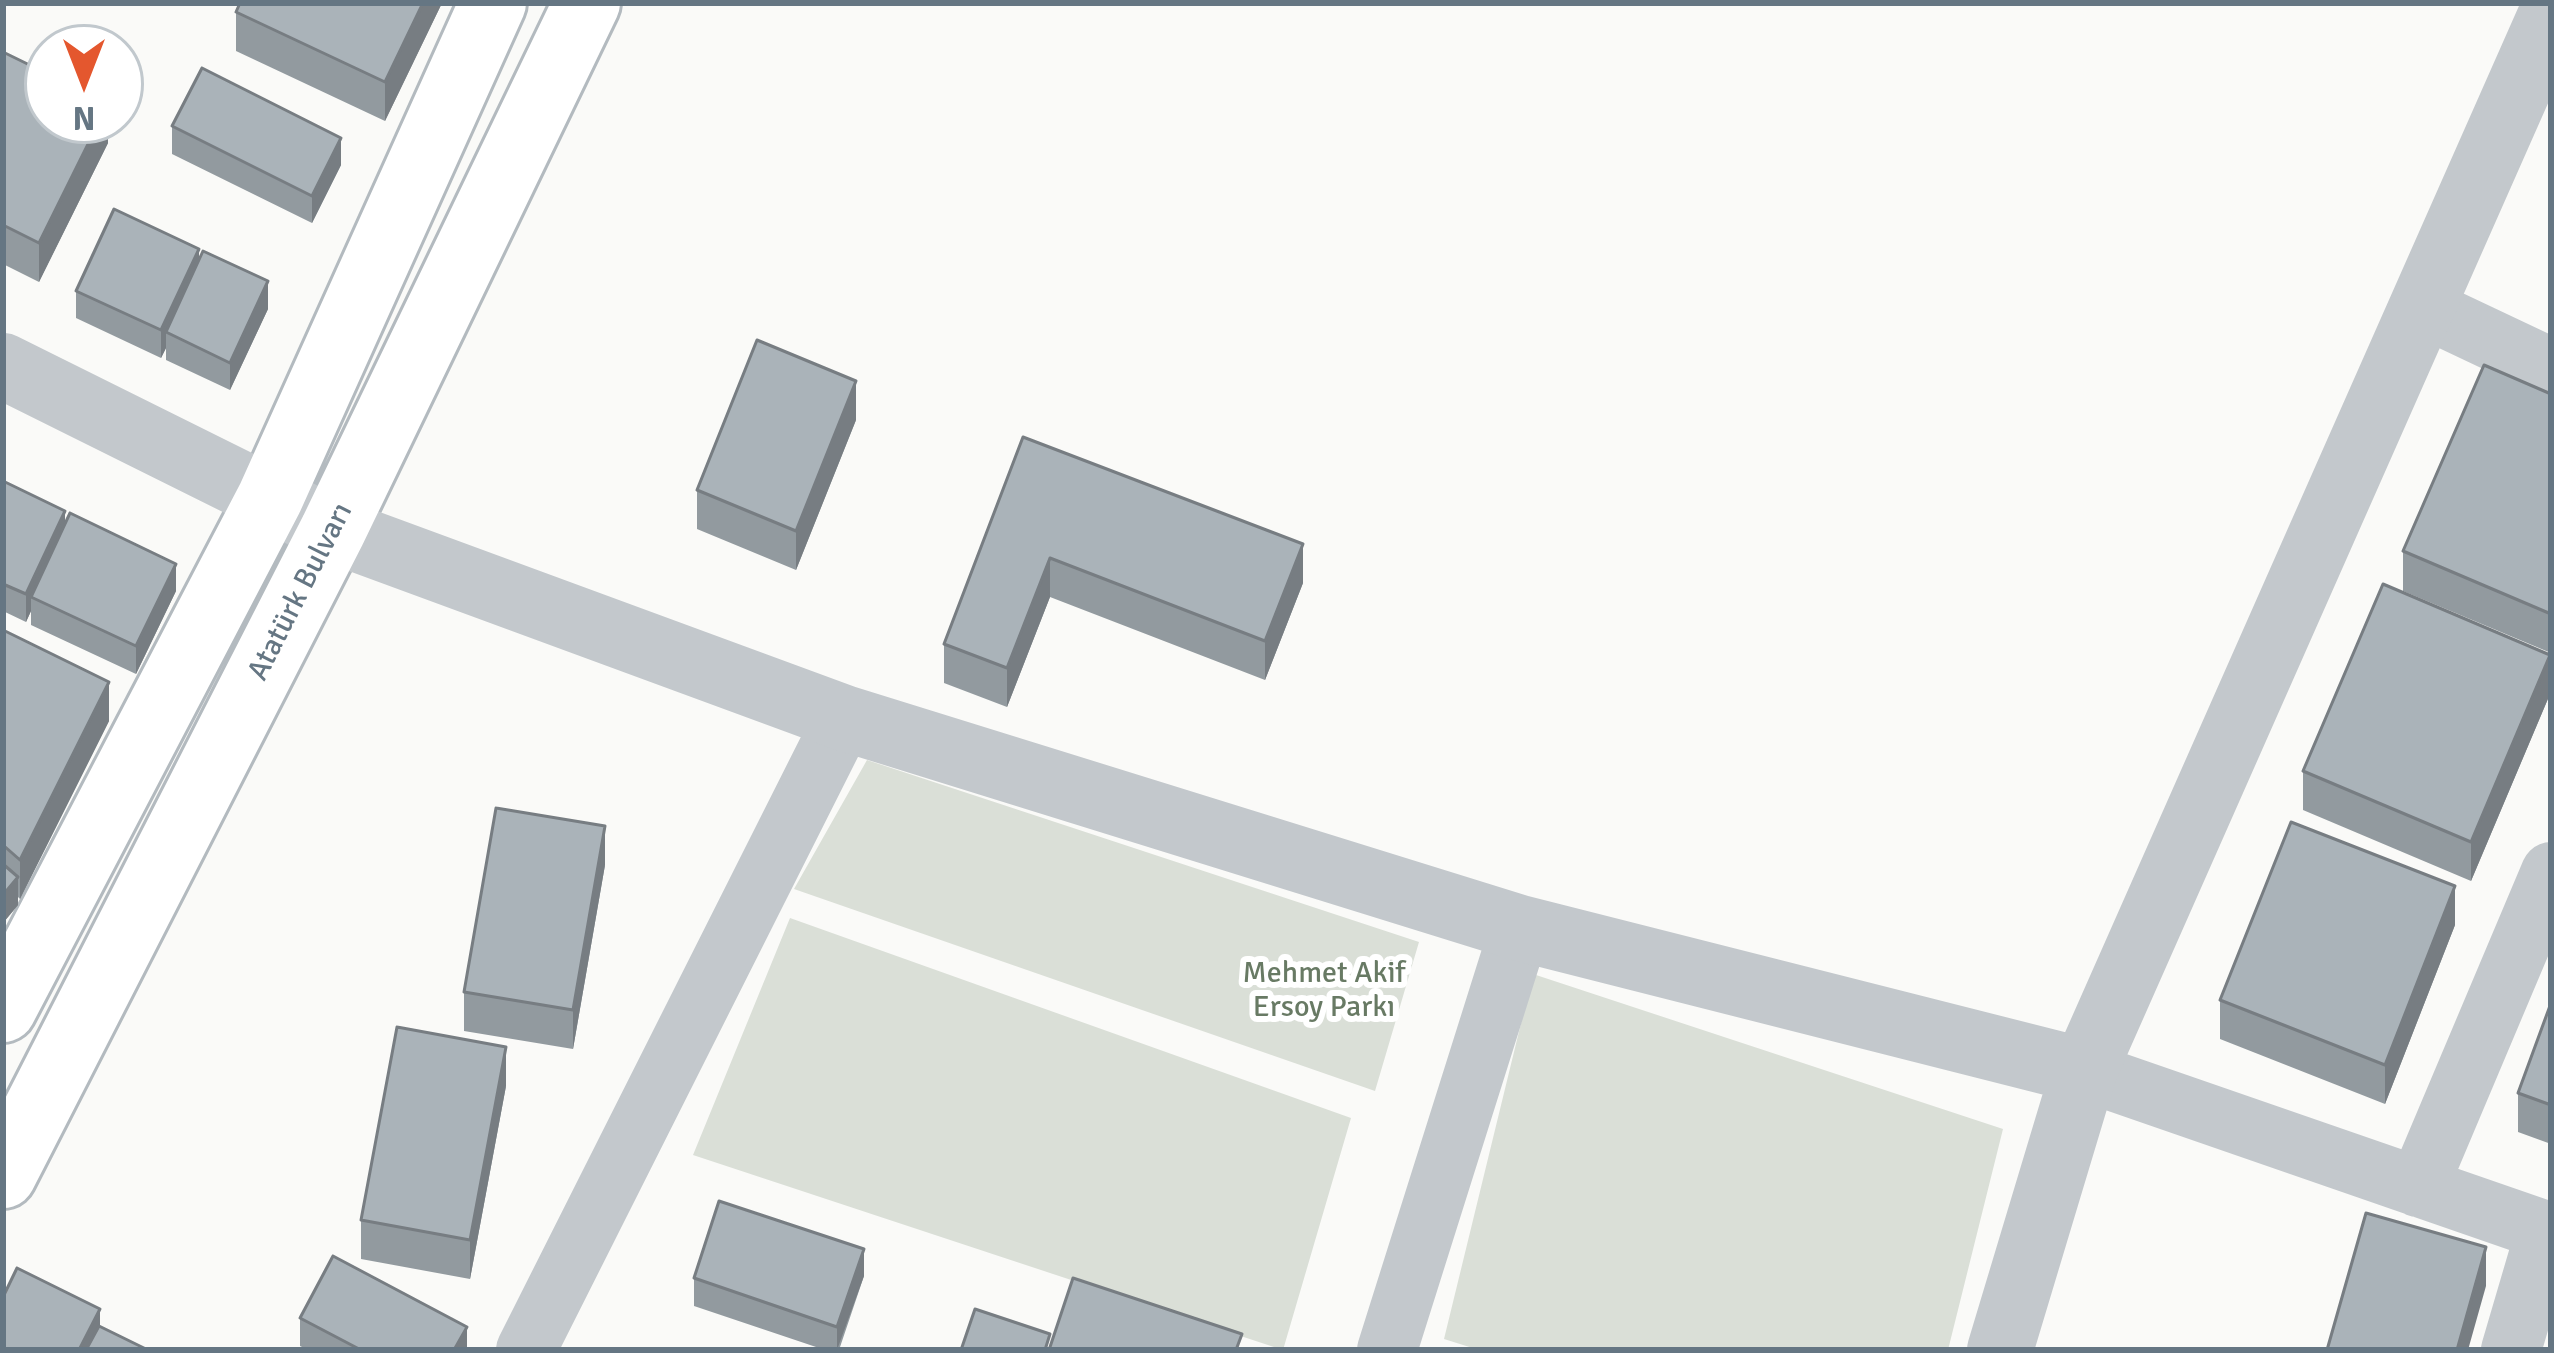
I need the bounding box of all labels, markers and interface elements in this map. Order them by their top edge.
north arrow [24,24,144,144]
text: N [73,97,95,138]
street label: Atatürk Bulvarı [241,497,361,687]
park label: Mehmet Akif Ersoy Parkı [1243,956,1405,1026]

